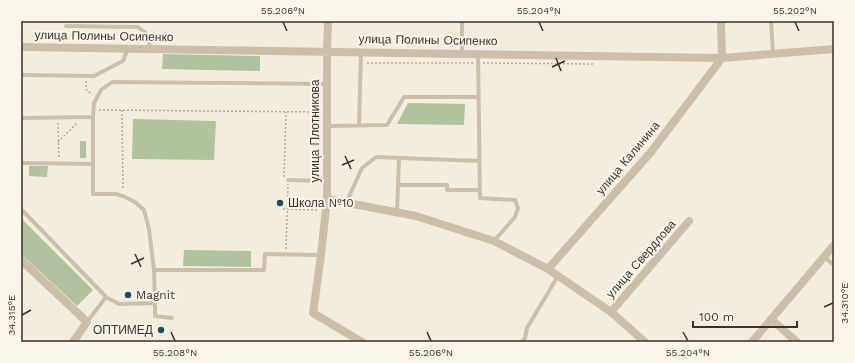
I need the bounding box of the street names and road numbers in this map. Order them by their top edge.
street label: улица Полины Осипенко [34,28,174,44]
street label: улица Полины Осипенко [358,32,498,48]
street label: улица Плотникова [308,79,322,183]
street label: улица Калинина [593,118,663,197]
street label: улица Свердлова [603,217,679,301]

